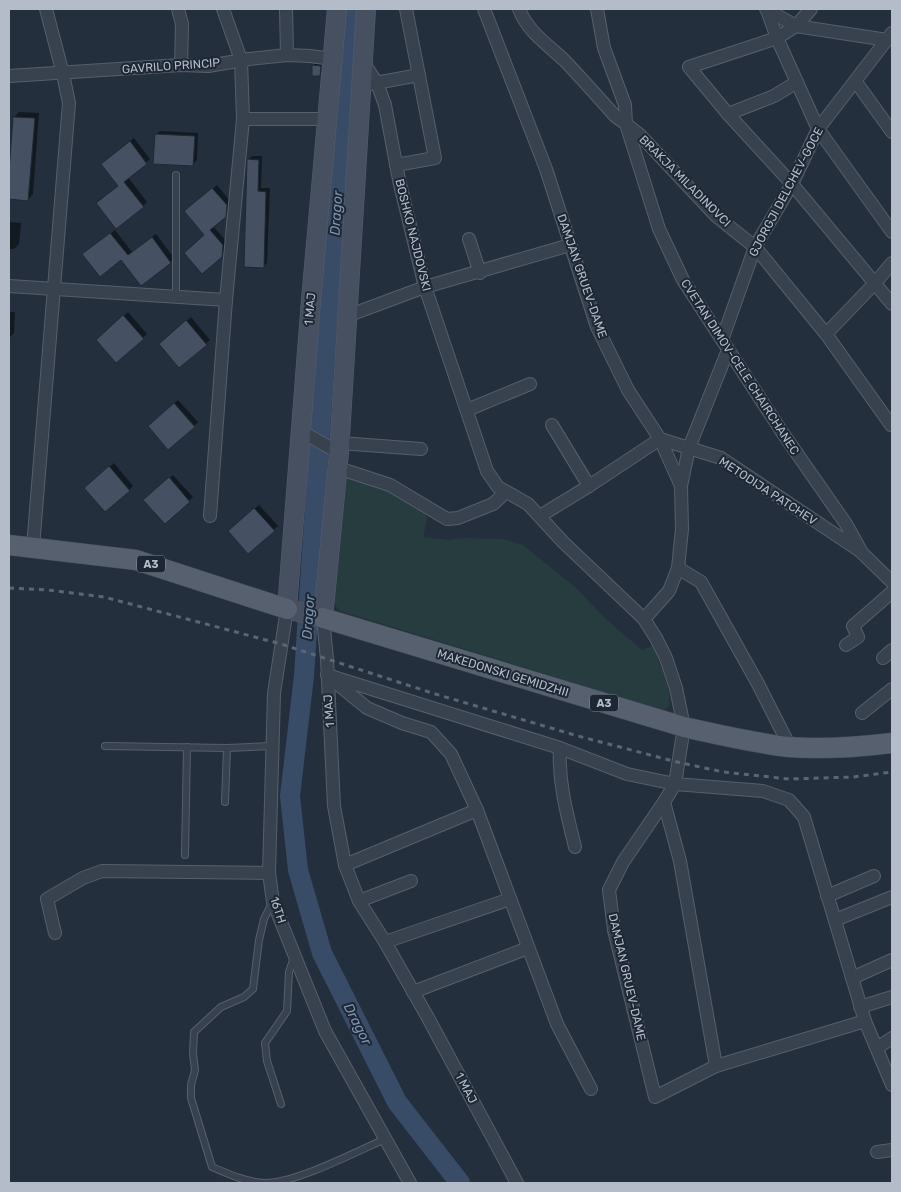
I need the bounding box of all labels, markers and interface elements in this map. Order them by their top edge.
street label: GAVRILO PRINCIP [121,56,221,76]
street label: GJORGJI DELCHEV-GOCE [746,125,826,259]
street label: BRAKJA MILADINOVCI [636,132,734,230]
street label: BOSHKO NAJDOVSKI [392,177,434,293]
water label: Dragor [326,189,347,236]
street label: DAMJAN GRUEV-DAME [554,212,610,340]
street label: CVETAN DIMOV-CELE CHAIRCHANEC [678,277,802,457]
street label: 1 MAJ [302,292,318,326]
street label: METODIJA PATCHEV [716,454,820,528]
road number: A3 [137,556,165,572]
water label: Dragor [298,593,319,640]
street label: MAKEDONSKI GEMIDZHII [436,646,570,700]
street label: 1 MAJ [321,694,337,728]
road number: A3 [590,694,618,711]
street label: 16TH [267,895,289,925]
street label: DAMJAN GRUEV-DAME [606,912,648,1042]
water label: Dragor [340,1000,376,1049]
street label: 1 MAJ [452,1070,480,1106]

